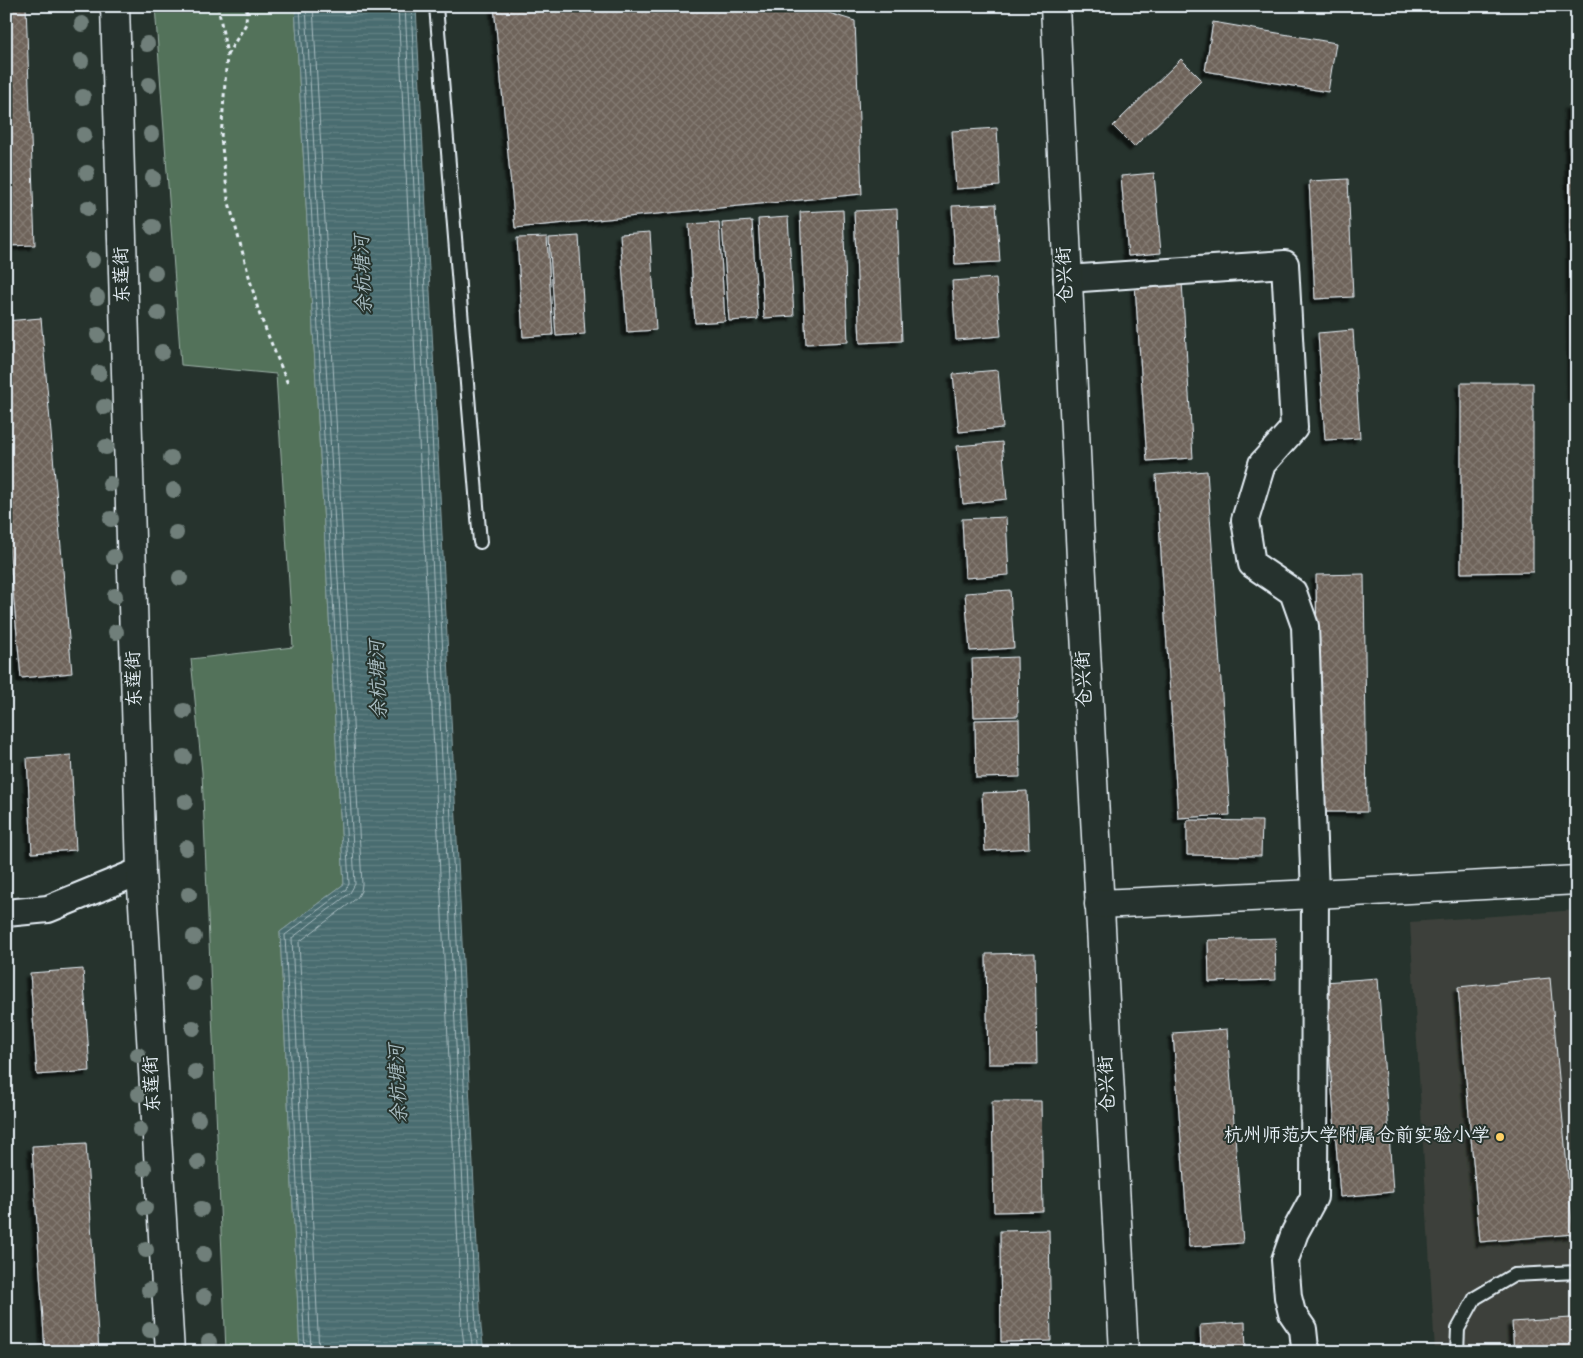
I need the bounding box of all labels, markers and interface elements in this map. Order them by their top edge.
water label: 余杭塘河 [350,232,380,315]
street label: 东莲街 [110,246,138,304]
street label: 仓兴街 [1052,246,1082,304]
water label: 余杭塘河 [365,637,395,720]
street label: 东莲街 [122,650,150,708]
street label: 仓兴街 [1071,650,1101,708]
water label: 余杭塘河 [384,1040,416,1125]
street label: 东莲街 [139,1055,169,1113]
street label: 仓兴街 [1094,1055,1124,1113]
place label: 杭州师范大学附属仓前实验小学 [1224,1124,1490,1151]
marker: 杭州师范大学附属仓前实验小学 [1494,1131,1506,1143]

